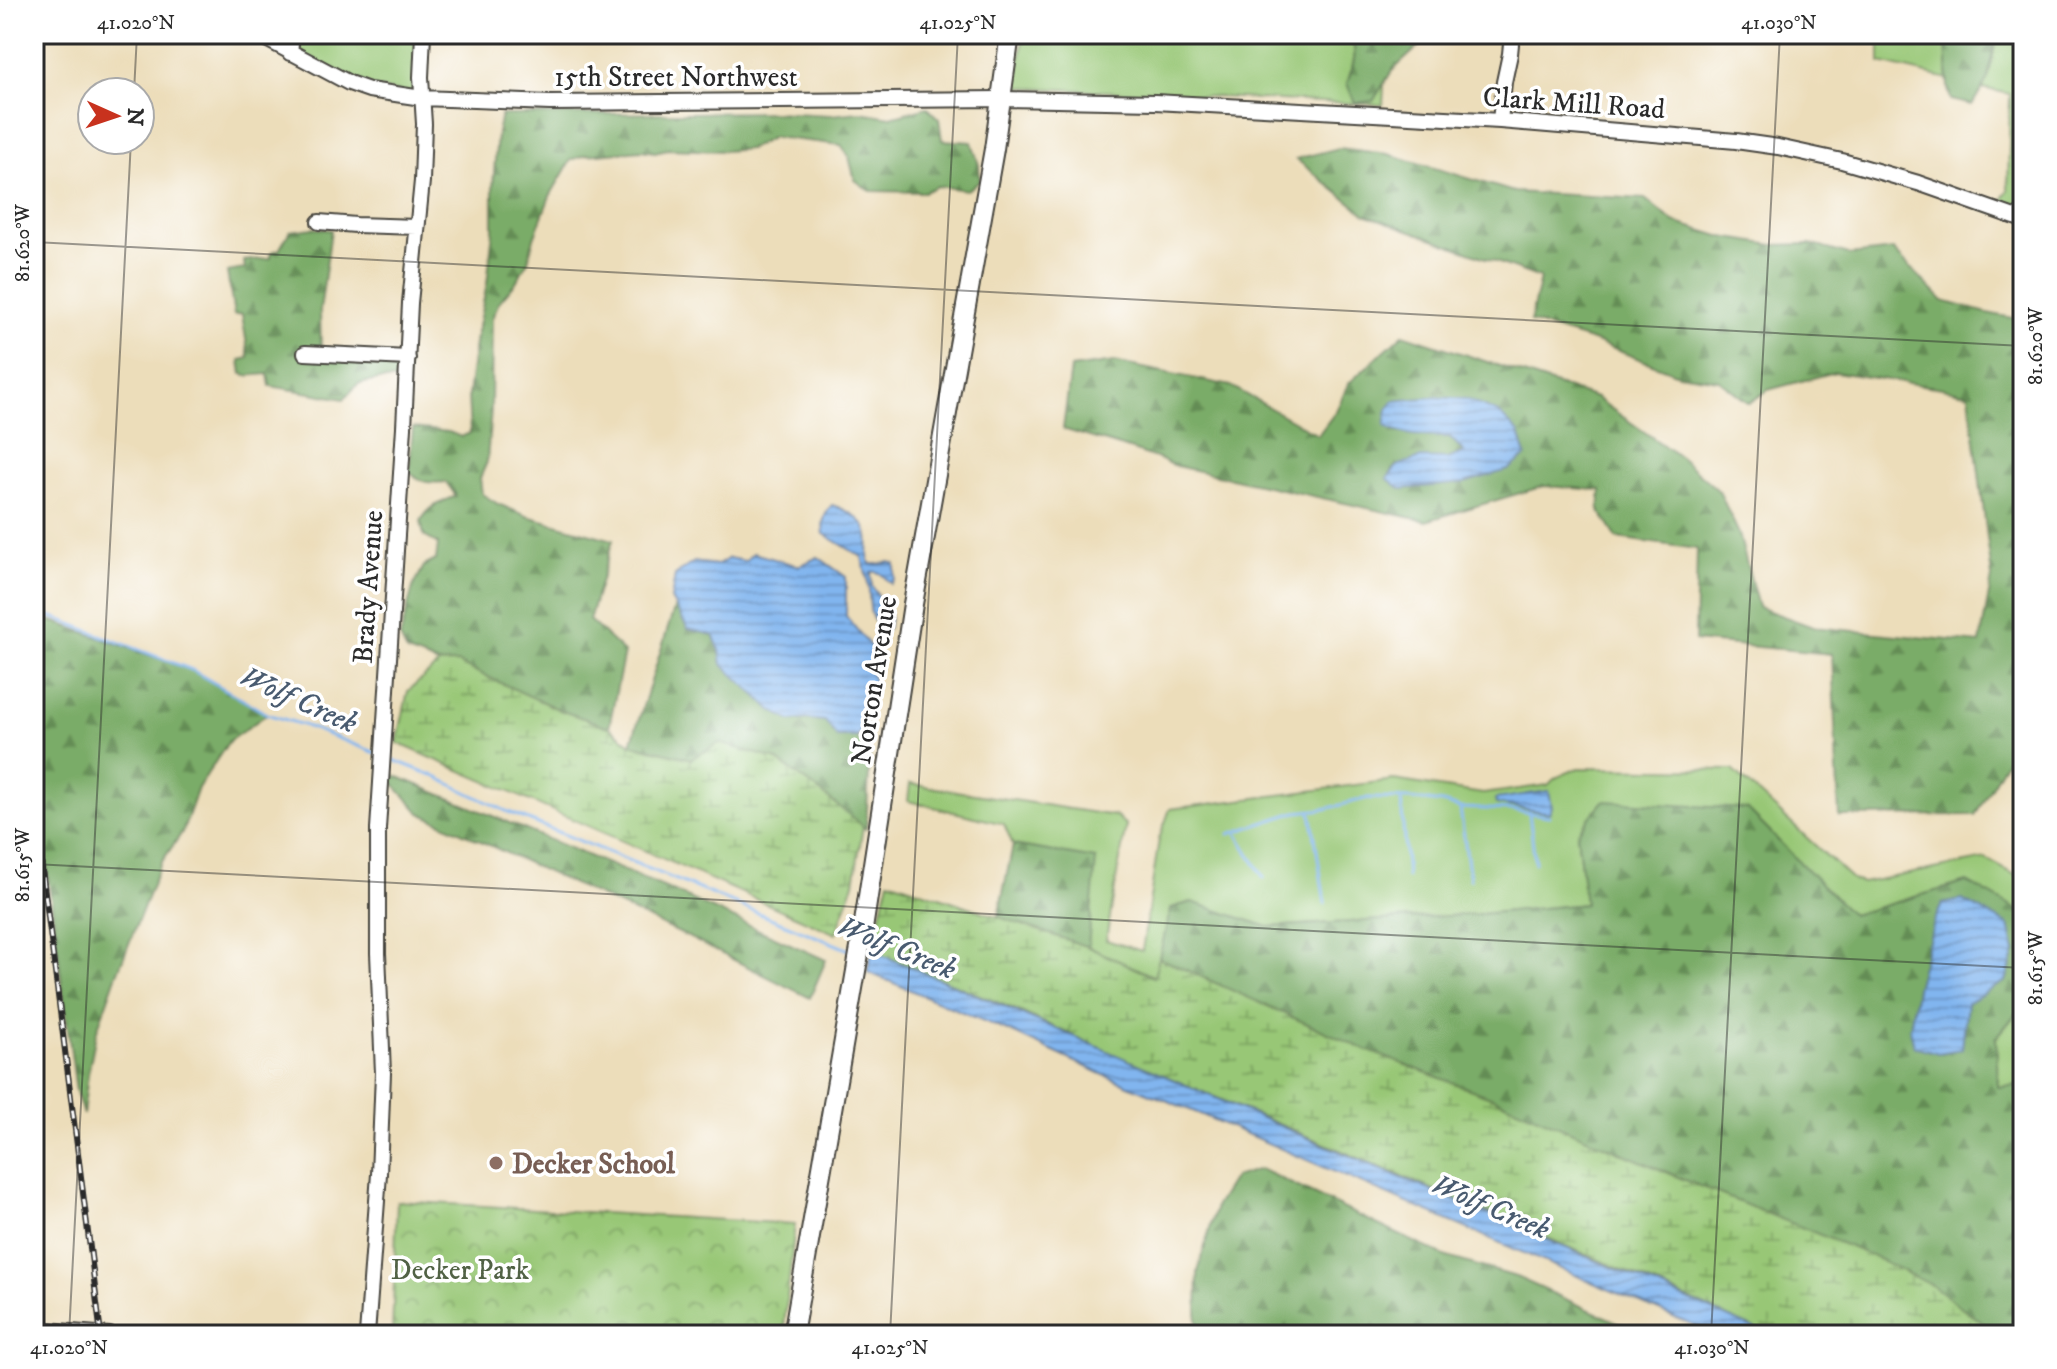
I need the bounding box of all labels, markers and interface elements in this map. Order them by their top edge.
text: 41.020°N [97,11,175,36]
text: 41.025°N [920,11,996,36]
text: 41.030°N [1741,11,1817,36]
street label: 15th Street Northwest [554,60,798,95]
north arrow [76,76,156,156]
street label: Clark Mill Road [1482,80,1666,127]
text: N [121,107,148,127]
text: 81.620°W [11,203,36,282]
text: 81.620°W [2024,306,2049,385]
street label: Brady Avenue [346,509,391,665]
street label: Norton Avenue [844,593,905,767]
water label: Wolf Creek [234,658,363,743]
text: 81.615°W [11,827,36,902]
water label: Wolf Creek [832,908,961,989]
text: 81.615°W [2024,930,2049,1005]
place label: Decker School [512,1147,676,1182]
marker: Decker School [487,1154,505,1172]
water label: Wolf Creek [1426,1166,1555,1249]
park label: Decker Park [391,1253,529,1288]
text: 41.020°N [30,1336,108,1361]
text: 41.025°N [852,1336,928,1361]
text: 41.030°N [1674,1336,1750,1361]

